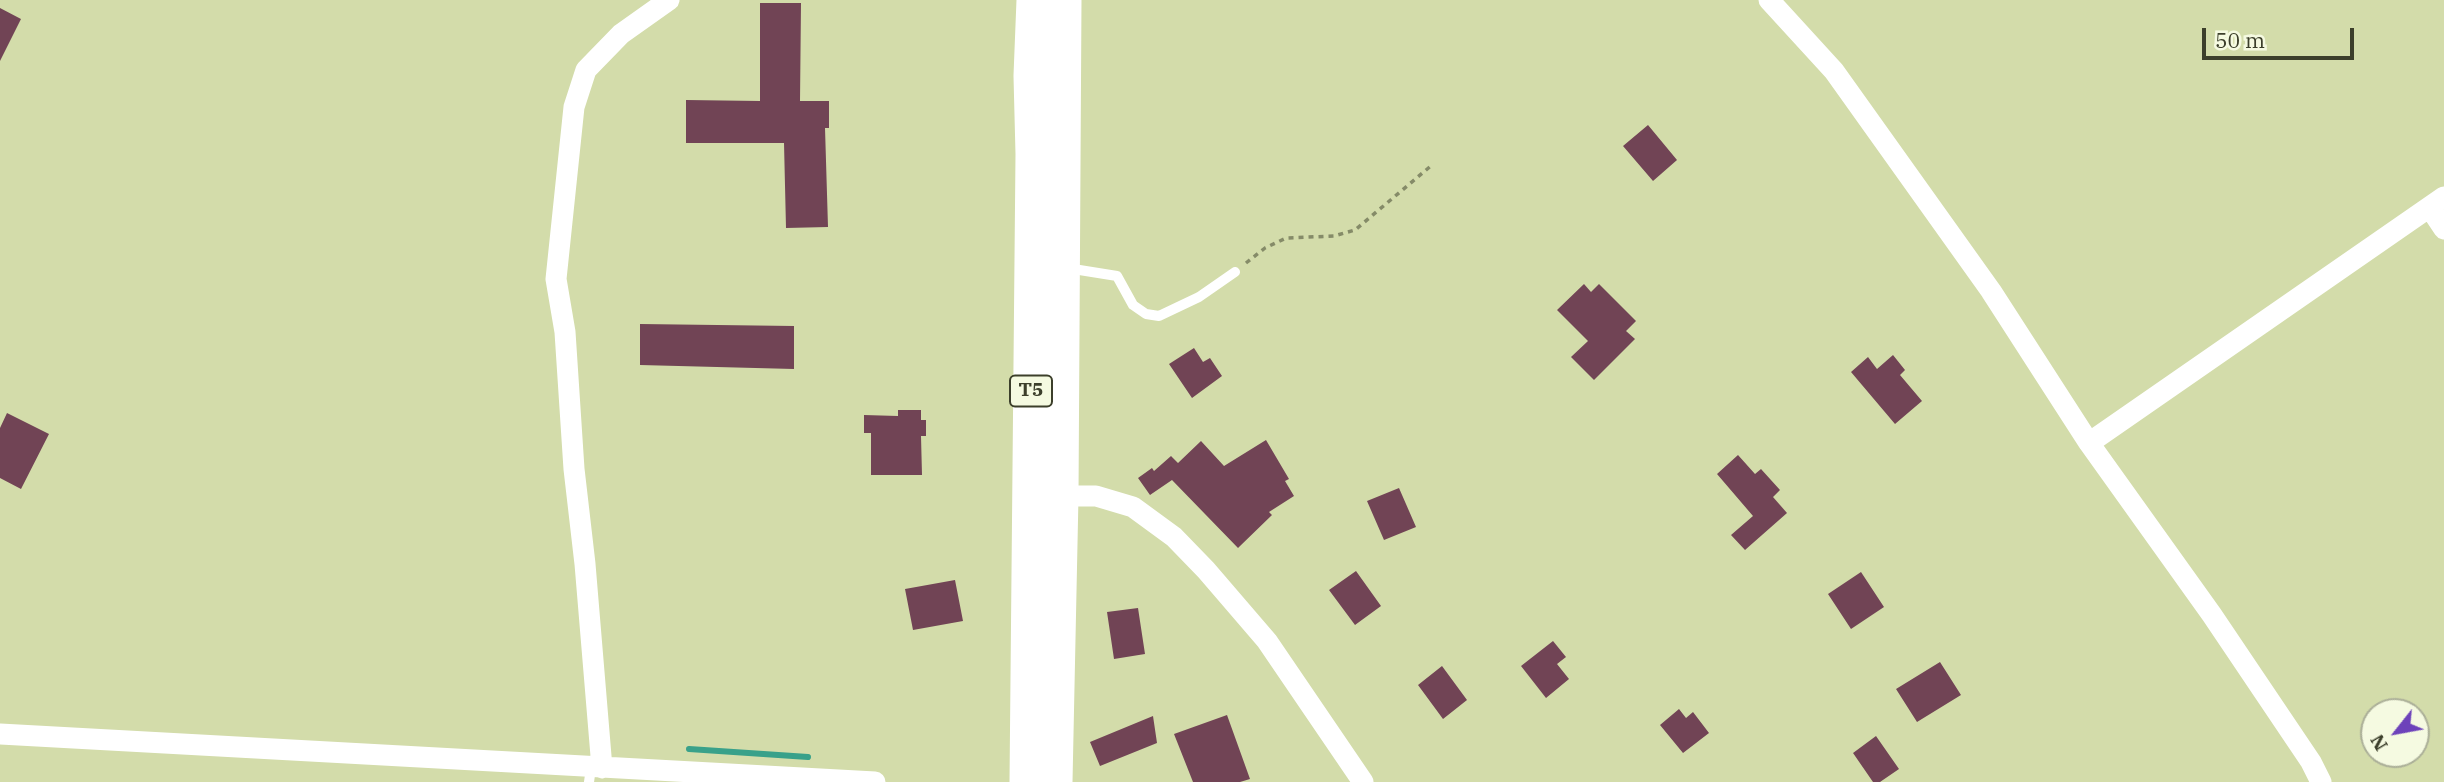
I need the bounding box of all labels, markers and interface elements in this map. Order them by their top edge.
scale bar [2206,14,2358,58]
text: 50 m [2215,26,2265,54]
road number: T5 [1010,376,1052,406]
north arrow [2360,698,2430,768]
text: N [2365,730,2393,755]

